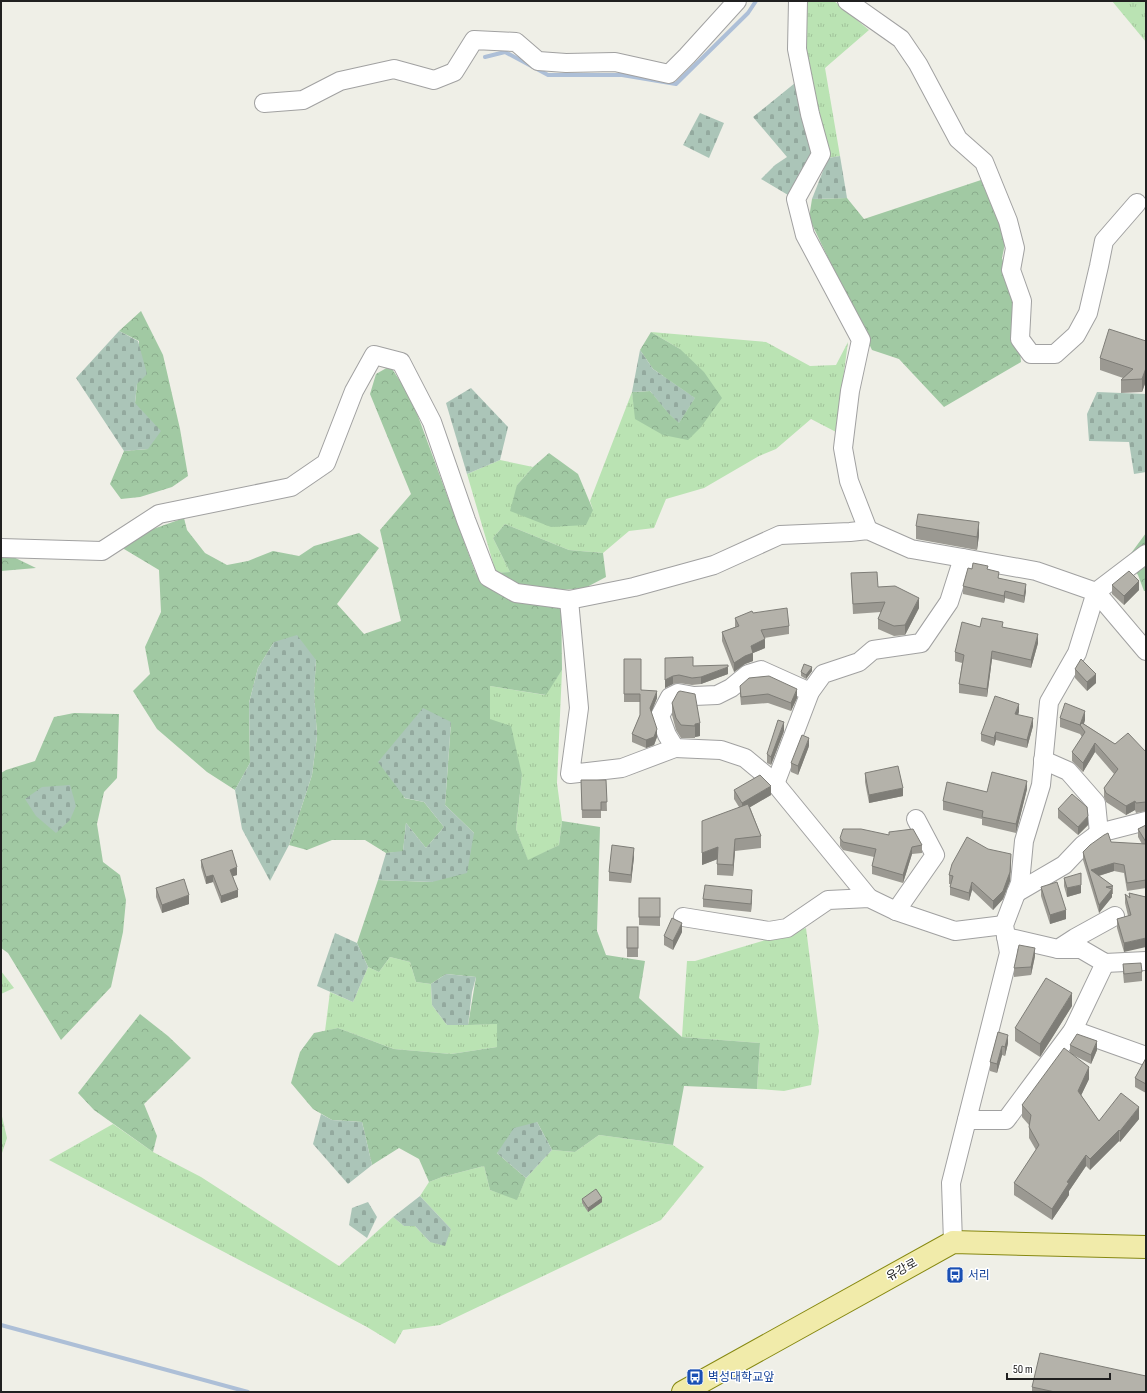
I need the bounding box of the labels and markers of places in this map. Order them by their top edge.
bus stop icon: 서리 [945,1265,965,1285]
place label: 서리 [968,1268,990,1283]
bus stop icon: 벽성대학교앞 [685,1367,705,1387]
place label: 벽성대학교앞 [708,1370,774,1385]

